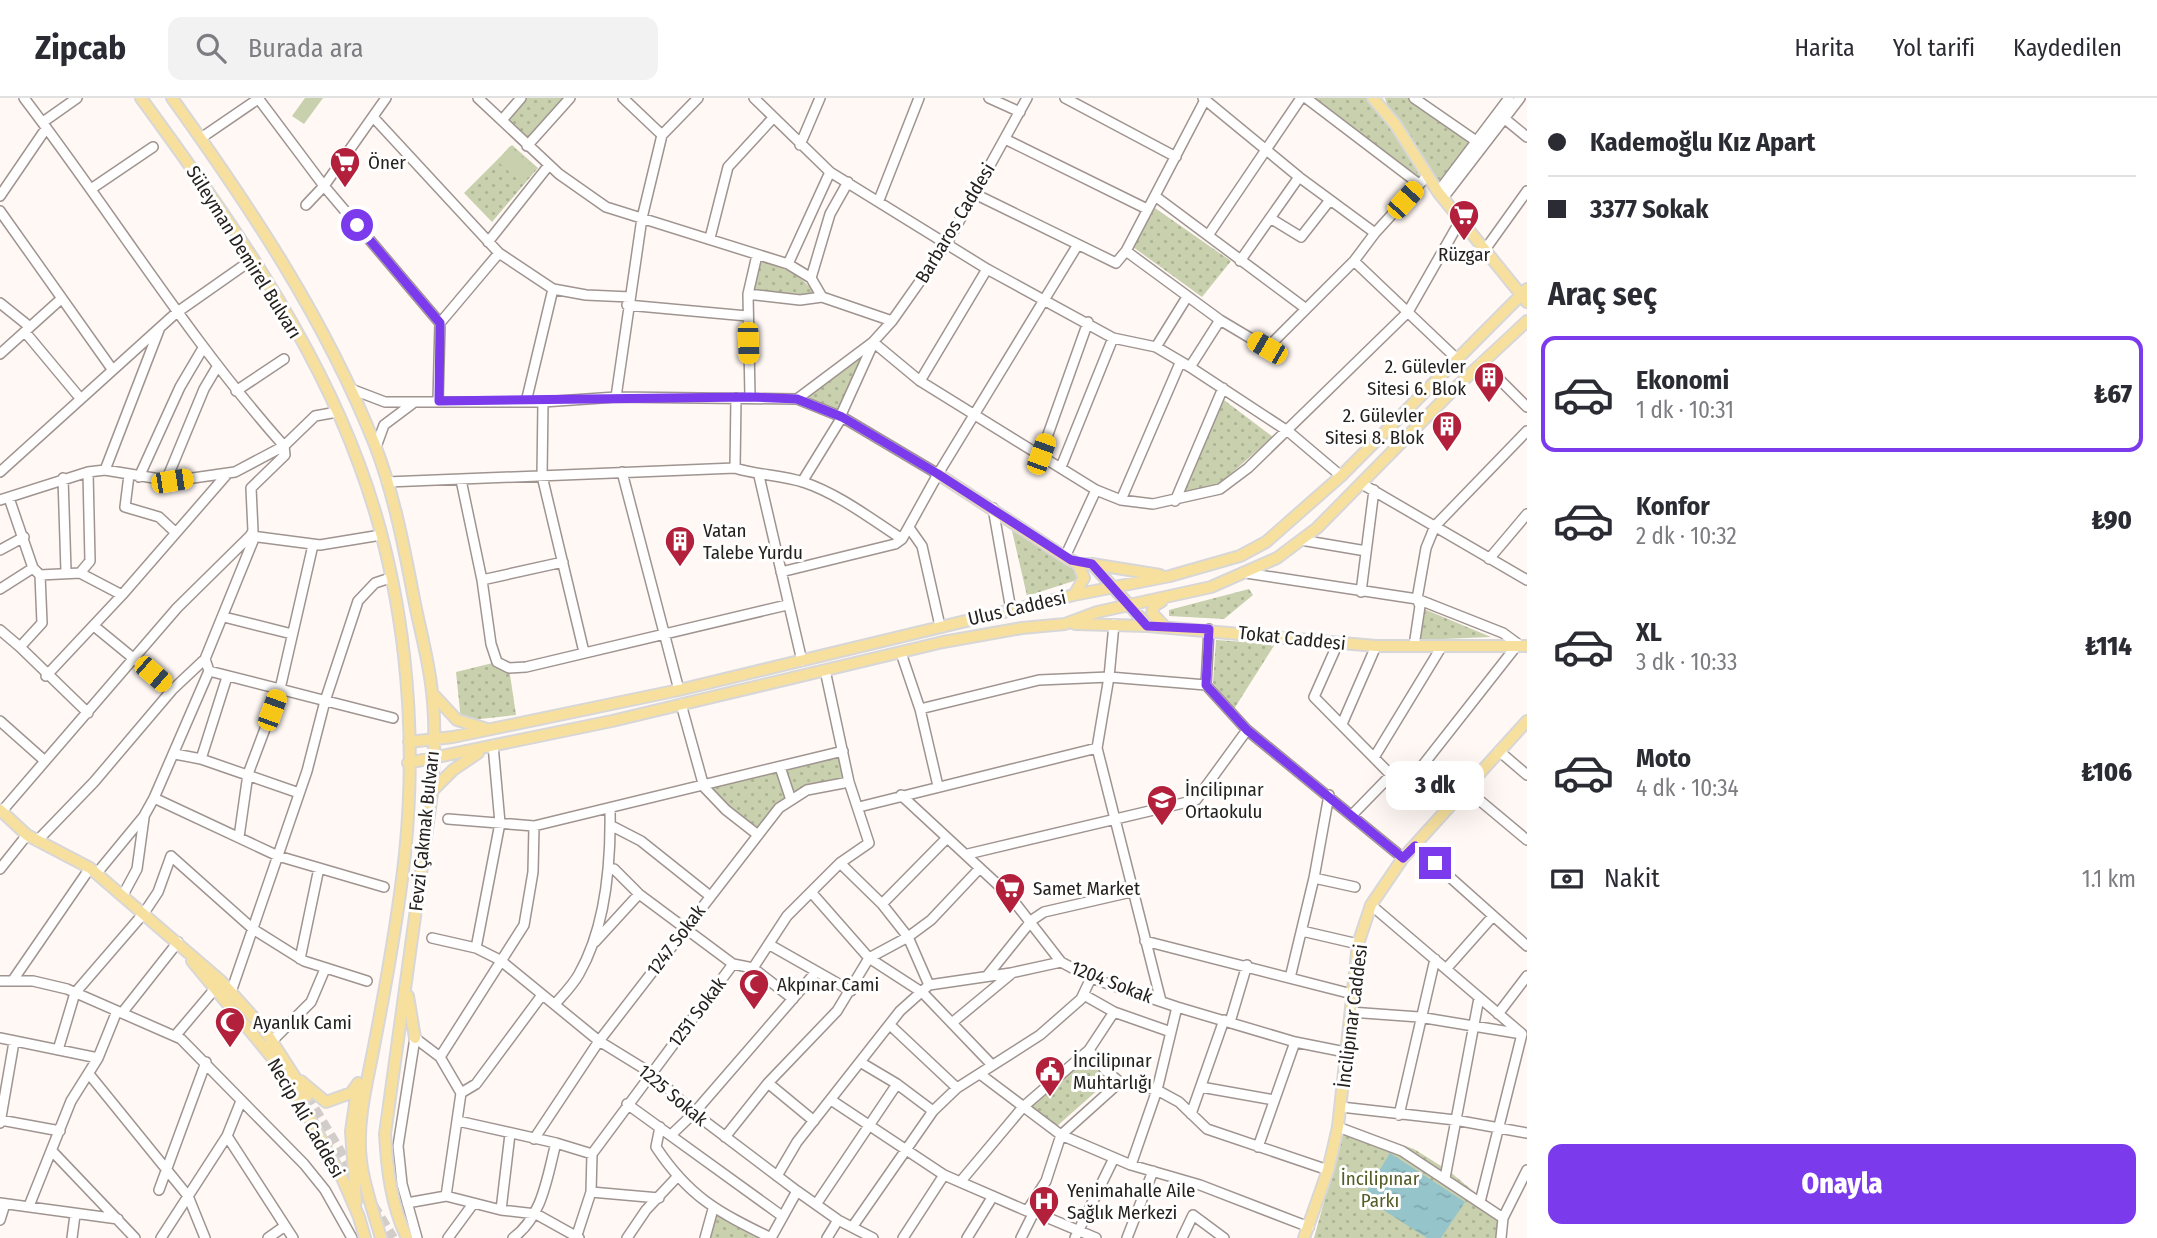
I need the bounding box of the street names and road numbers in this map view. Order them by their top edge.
street label: Barbaros Caddesi [910,159,1000,287]
street label: Süleyman Demirel Bulvarı [181,161,307,343]
street label: Ulus Caddesi [966,586,1068,630]
street label: Tokat Caddesi [1237,621,1347,655]
street label: Fevzi Çakmak Bulvarı [404,750,444,912]
street label: 1247 Sokak [642,900,710,980]
street label: İncilipınar Caddesi [1332,943,1372,1089]
street label: 1204 Sokak [1068,956,1156,1008]
street label: 1251 Sokak [663,972,731,1052]
street label: Necip Ali Caddesi [263,1054,349,1182]
street label: 1225 Sokak [634,1059,712,1131]

